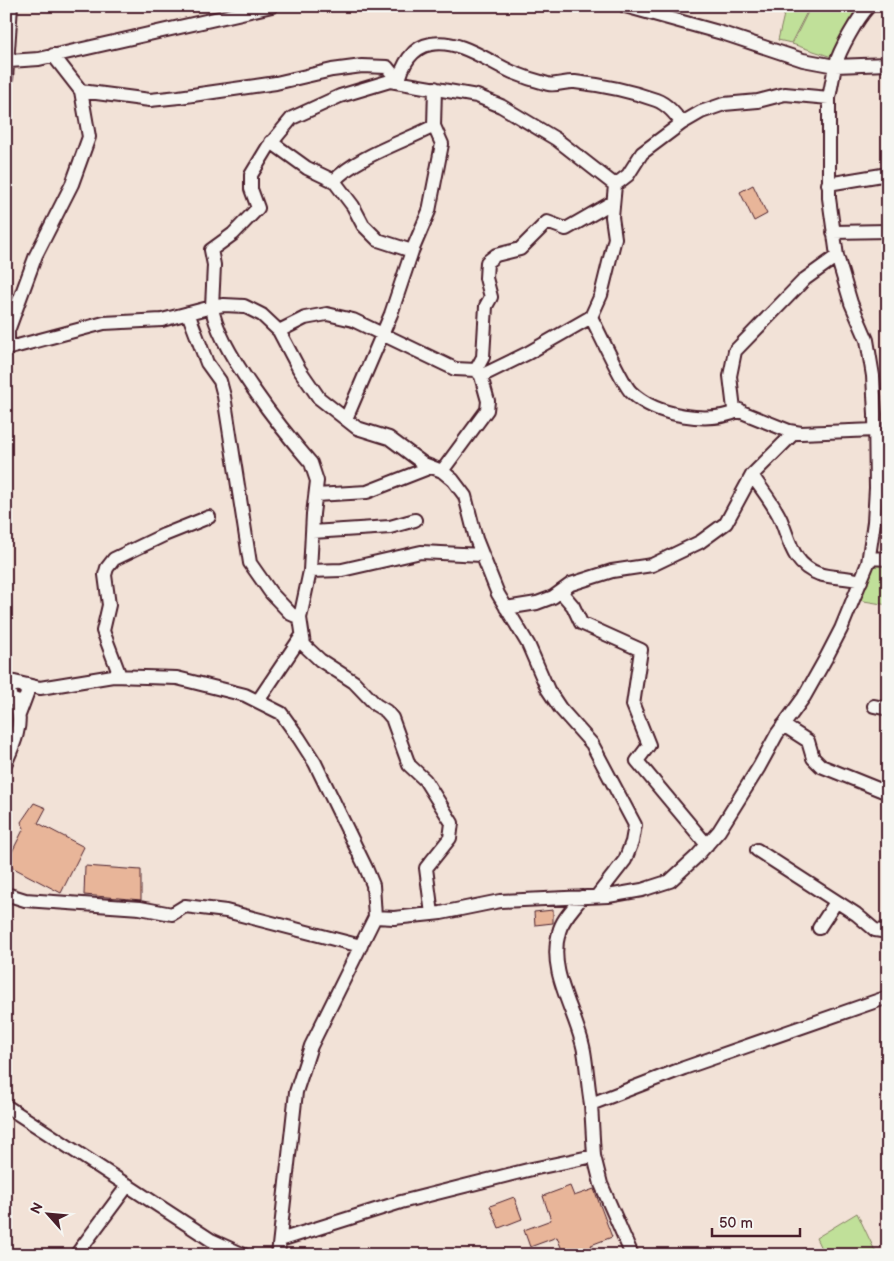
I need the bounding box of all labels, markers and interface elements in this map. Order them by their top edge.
north arrow [22,1188,72,1238]
text: N [27,1200,47,1217]
scale bar [712,1206,799,1238]
text: 50 m [719,1214,753,1233]

